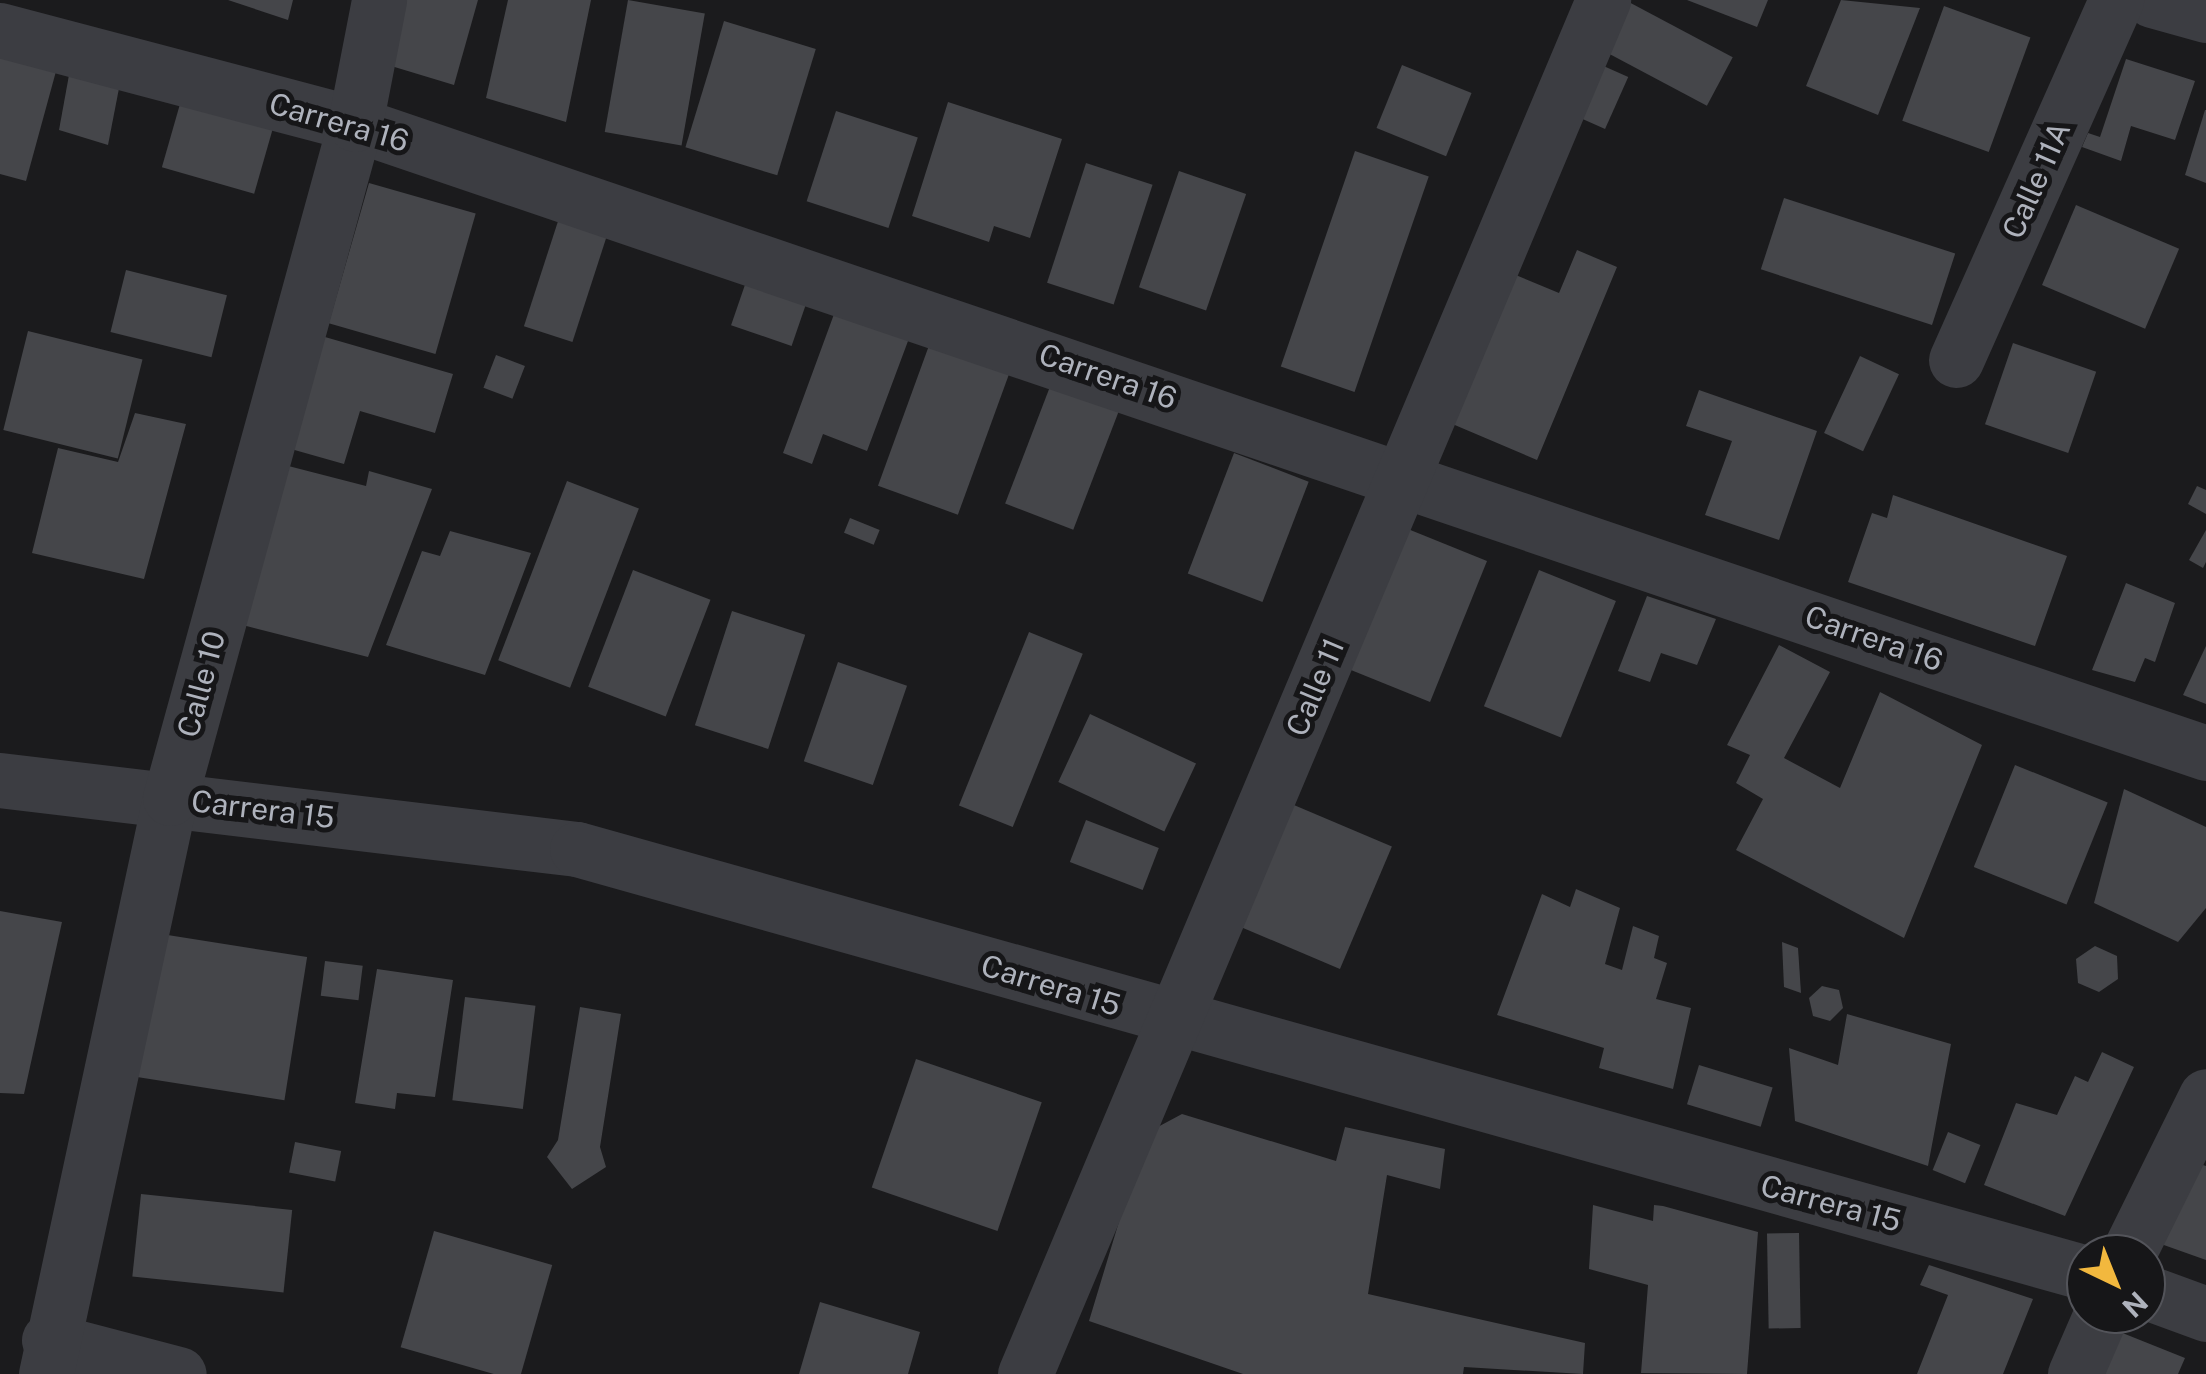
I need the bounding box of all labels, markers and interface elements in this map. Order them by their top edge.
street label: Carrera 16 [265,85,413,159]
street label: Calle 11A [1994,116,2078,244]
street label: Carrera 16 [1034,336,1182,416]
street label: Carrera 16 [1800,598,1948,678]
street label: Calle 10 [170,627,232,741]
street label: Calle 11 [1278,633,1352,741]
street label: Carrera 15 [189,782,337,836]
street label: Carrera 15 [977,947,1125,1023]
street label: Carrera 15 [1757,1167,1905,1239]
north arrow [2066,1234,2166,1334]
text: N [2116,1285,2155,1324]

